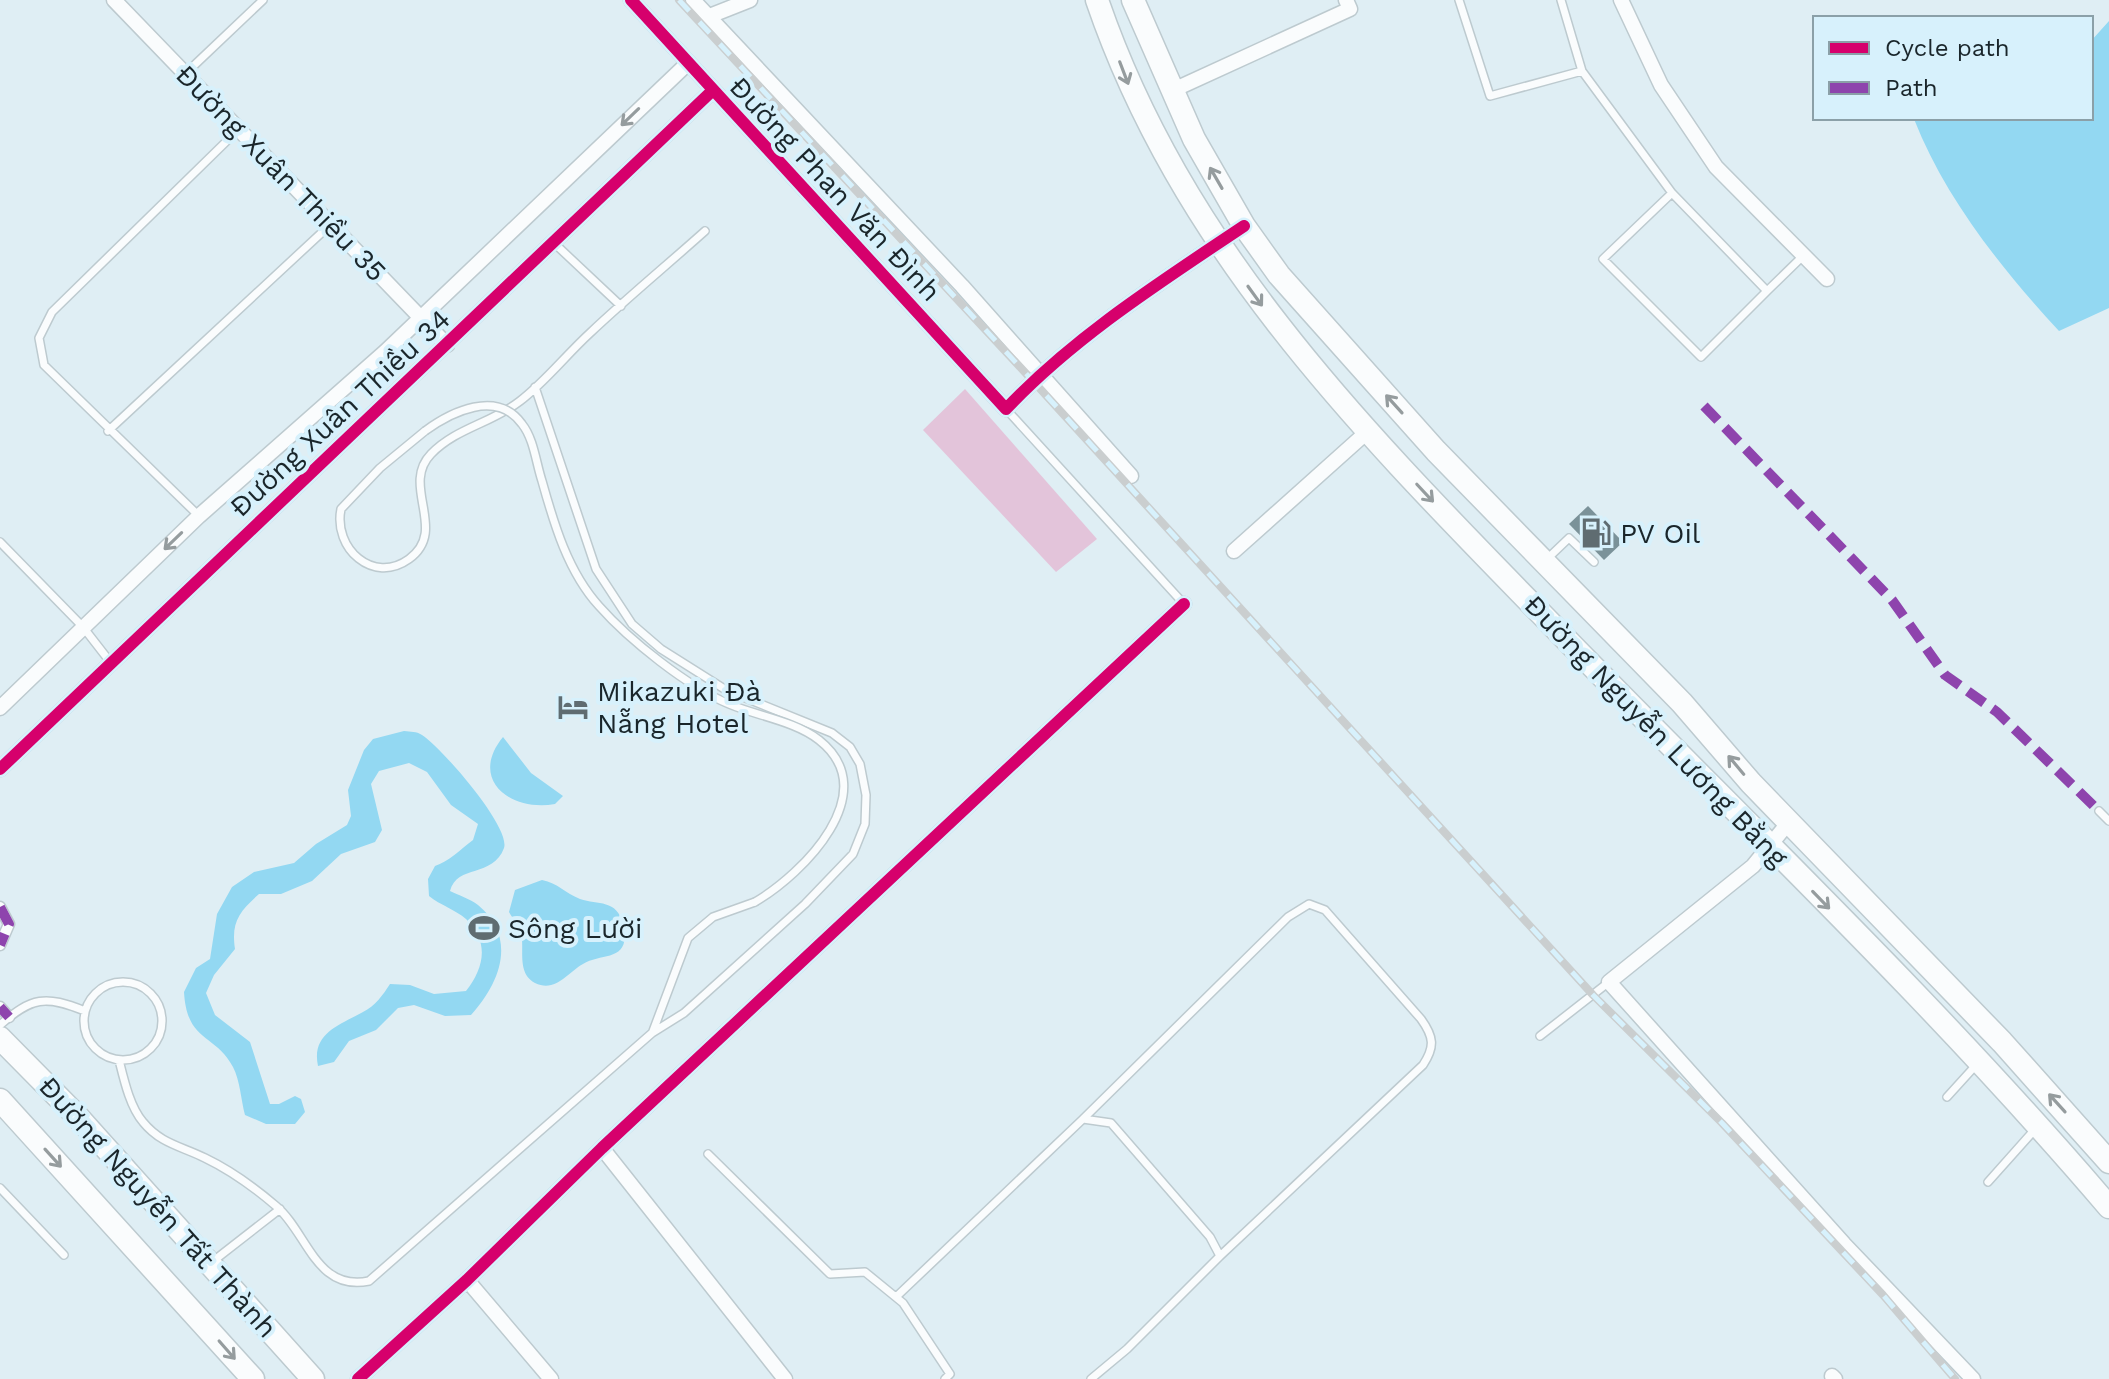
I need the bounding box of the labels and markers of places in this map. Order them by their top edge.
fuel station icon: PV Oil [1579,516,1613,550]
place label: PV Oil [1620,517,1701,550]
place label: Mikazuki Đà Nẵng Hotel [597,675,762,740]
hotel icon: Mikazuki Đà Nẵng Hotel [556,690,590,724]
sports icon: Sông Lười [467,911,501,945]
place label: Sông Lười [508,912,643,945]

